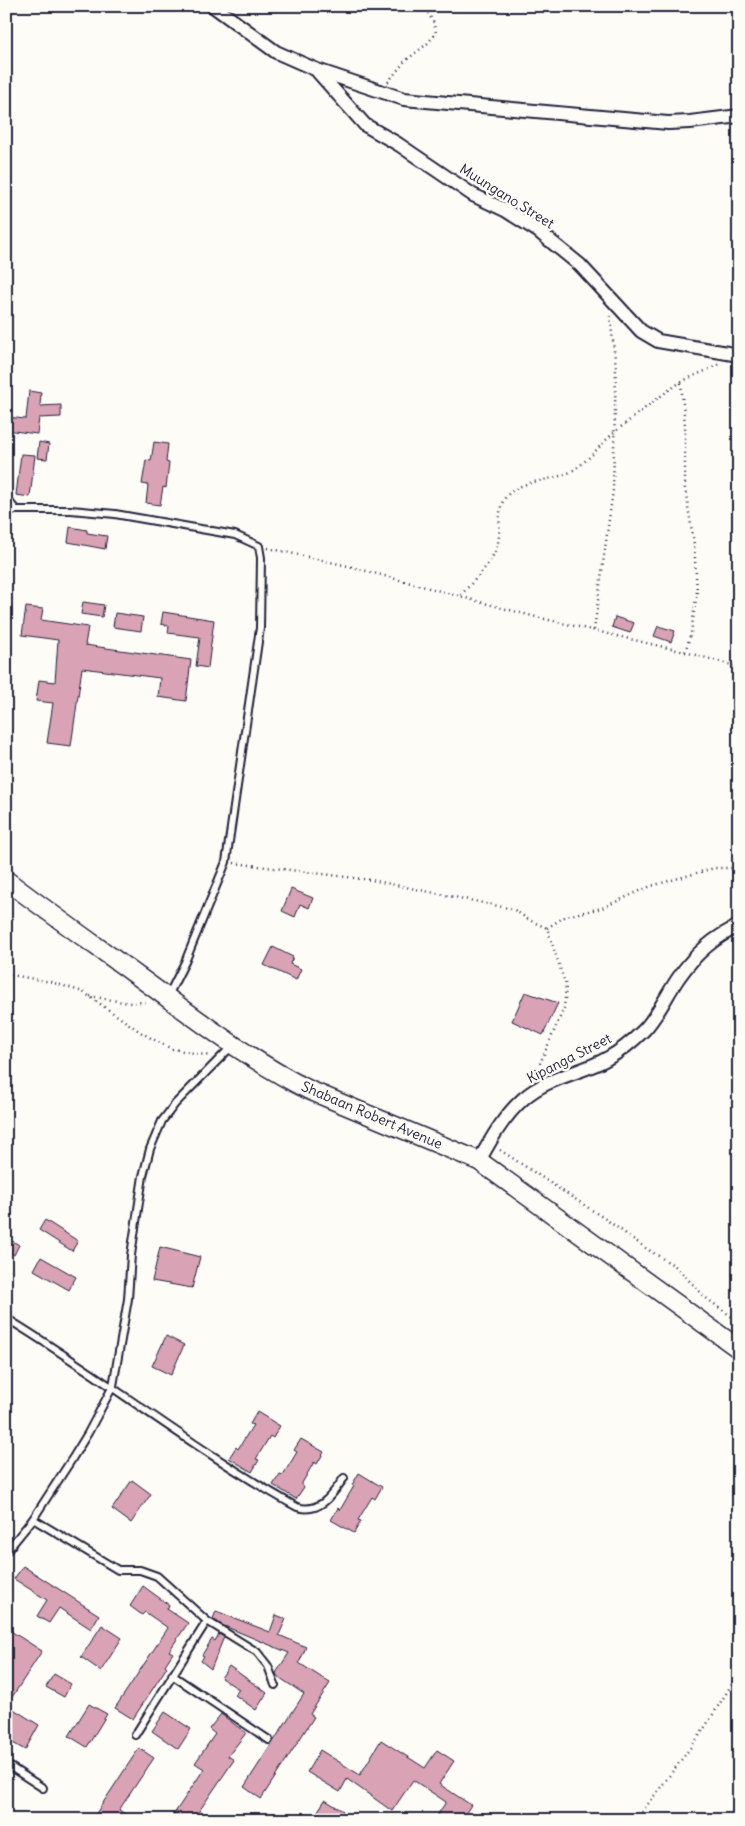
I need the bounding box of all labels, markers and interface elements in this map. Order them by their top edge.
street label: Muungano Street [456,160,558,232]
street label: Kipanga Street [524,1029,614,1087]
street label: Shabaan Robert Avenue [299,1077,445,1153]

